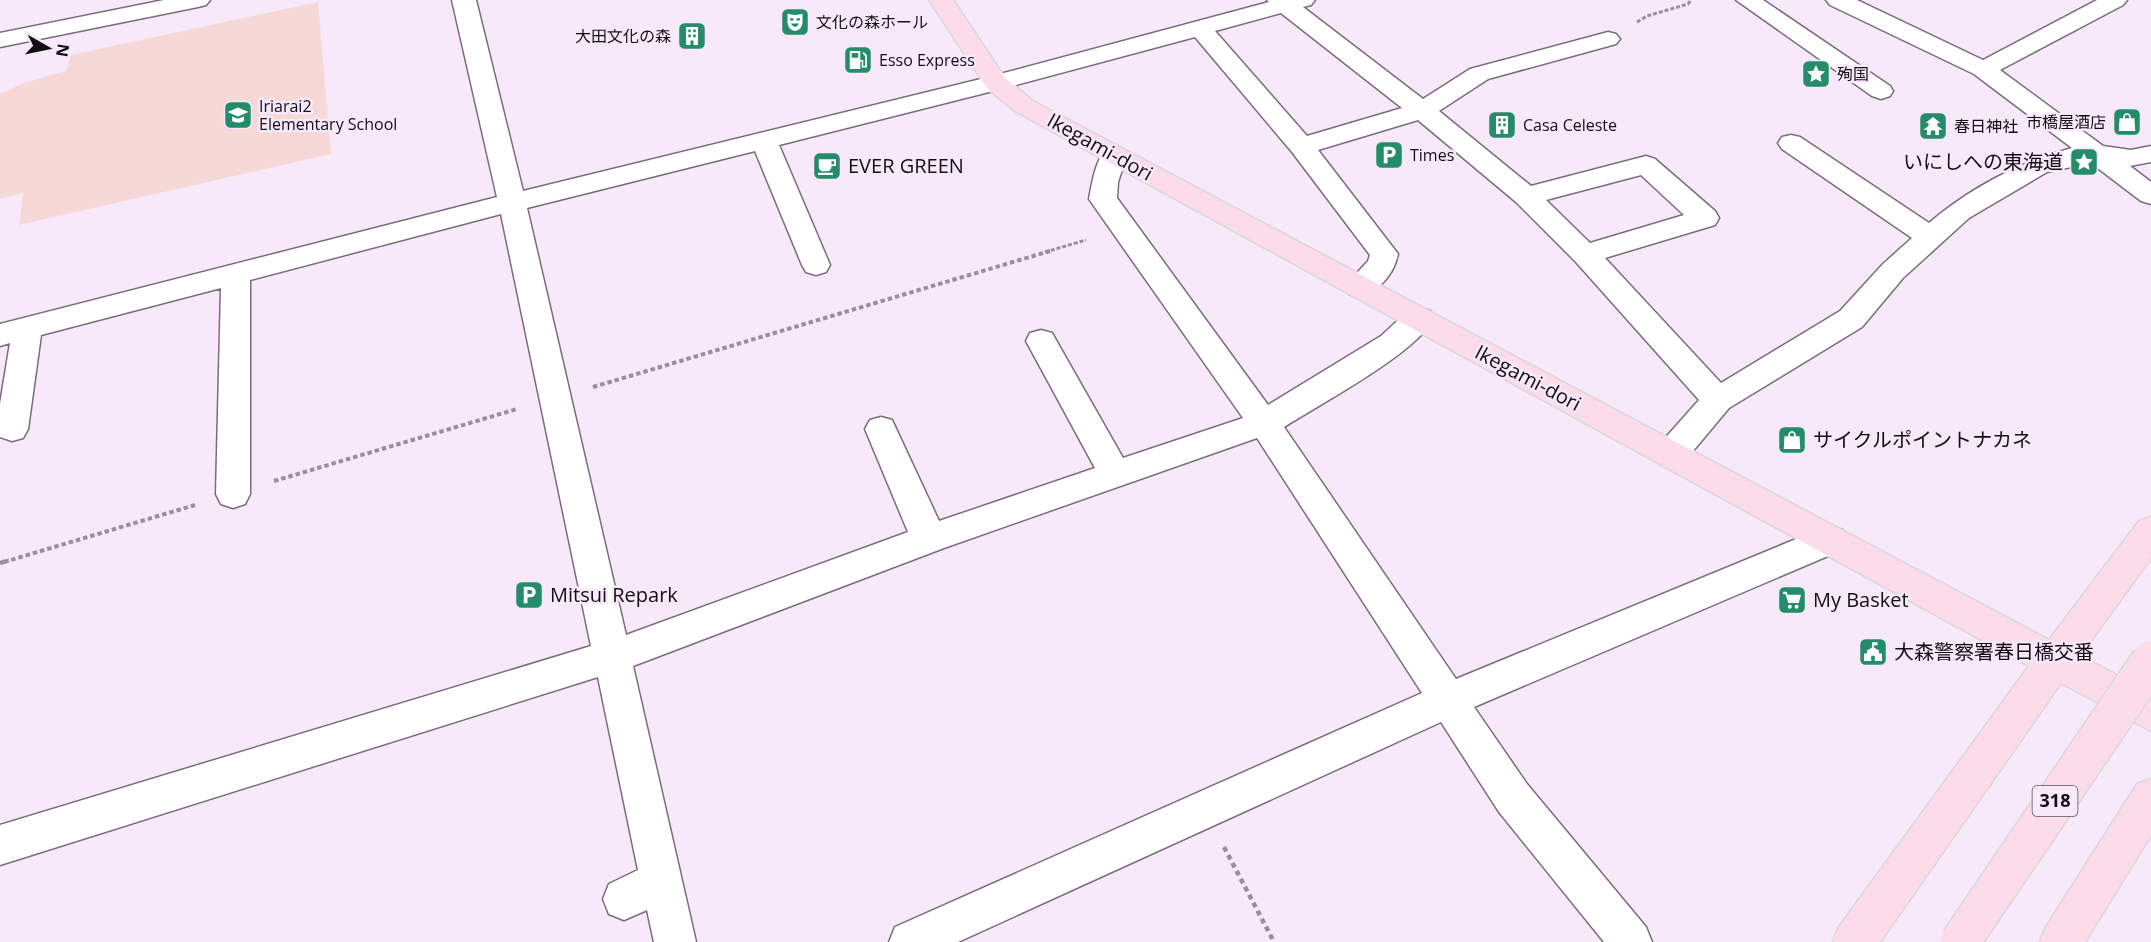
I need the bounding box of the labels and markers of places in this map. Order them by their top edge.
theatre icon: 文化の森ホール [779,6,811,38]
place label: 文化の森ホール [816,11,928,33]
building icon: 大田文化の森 [676,20,708,52]
place label: 大田文化の森 [575,25,671,47]
fuel station icon: Esso Express [842,44,874,76]
place label: Esso Express [879,49,975,71]
place icon: 殉国 [1800,58,1832,90]
place label: 殉国 [1837,63,1869,85]
place label: Iriarai2 Elementary School [259,95,397,135]
school or university icon: Iriarai2 Elementary School [222,99,254,131]
shop icon: 市橋屋酒店 [2111,106,2143,138]
building icon: Casa Celeste [1486,109,1518,141]
temple icon: 春日神社 [1917,110,1949,142]
place label: 市橋屋酒店 [2026,111,2106,133]
place label: Casa Celeste [1523,114,1617,136]
place label: 春日神社 [1954,115,2018,137]
parking icon: Times [1373,139,1405,171]
place label: Times [1410,144,1454,166]
place icon: いにしへの東海道 [2068,146,2100,178]
place label: いにしへの東海道 [1903,148,2063,175]
cafe icon: EVER GREEN [811,150,843,182]
place label: EVER GREEN [848,152,964,179]
shop icon: サイクルポイントナカネ [1776,424,1808,456]
place label: サイクルポイントナカネ [1813,426,2032,453]
parking icon: Mitsui Repark [513,579,545,611]
place label: Mitsui Repark [550,581,678,608]
supermarket icon: My Basket [1776,584,1808,616]
place label: My Basket [1813,586,1909,613]
public building icon: 大森警察署春日橋交番 [1857,636,1889,668]
place label: 大森警察署春日橋交番 [1894,638,2094,665]

